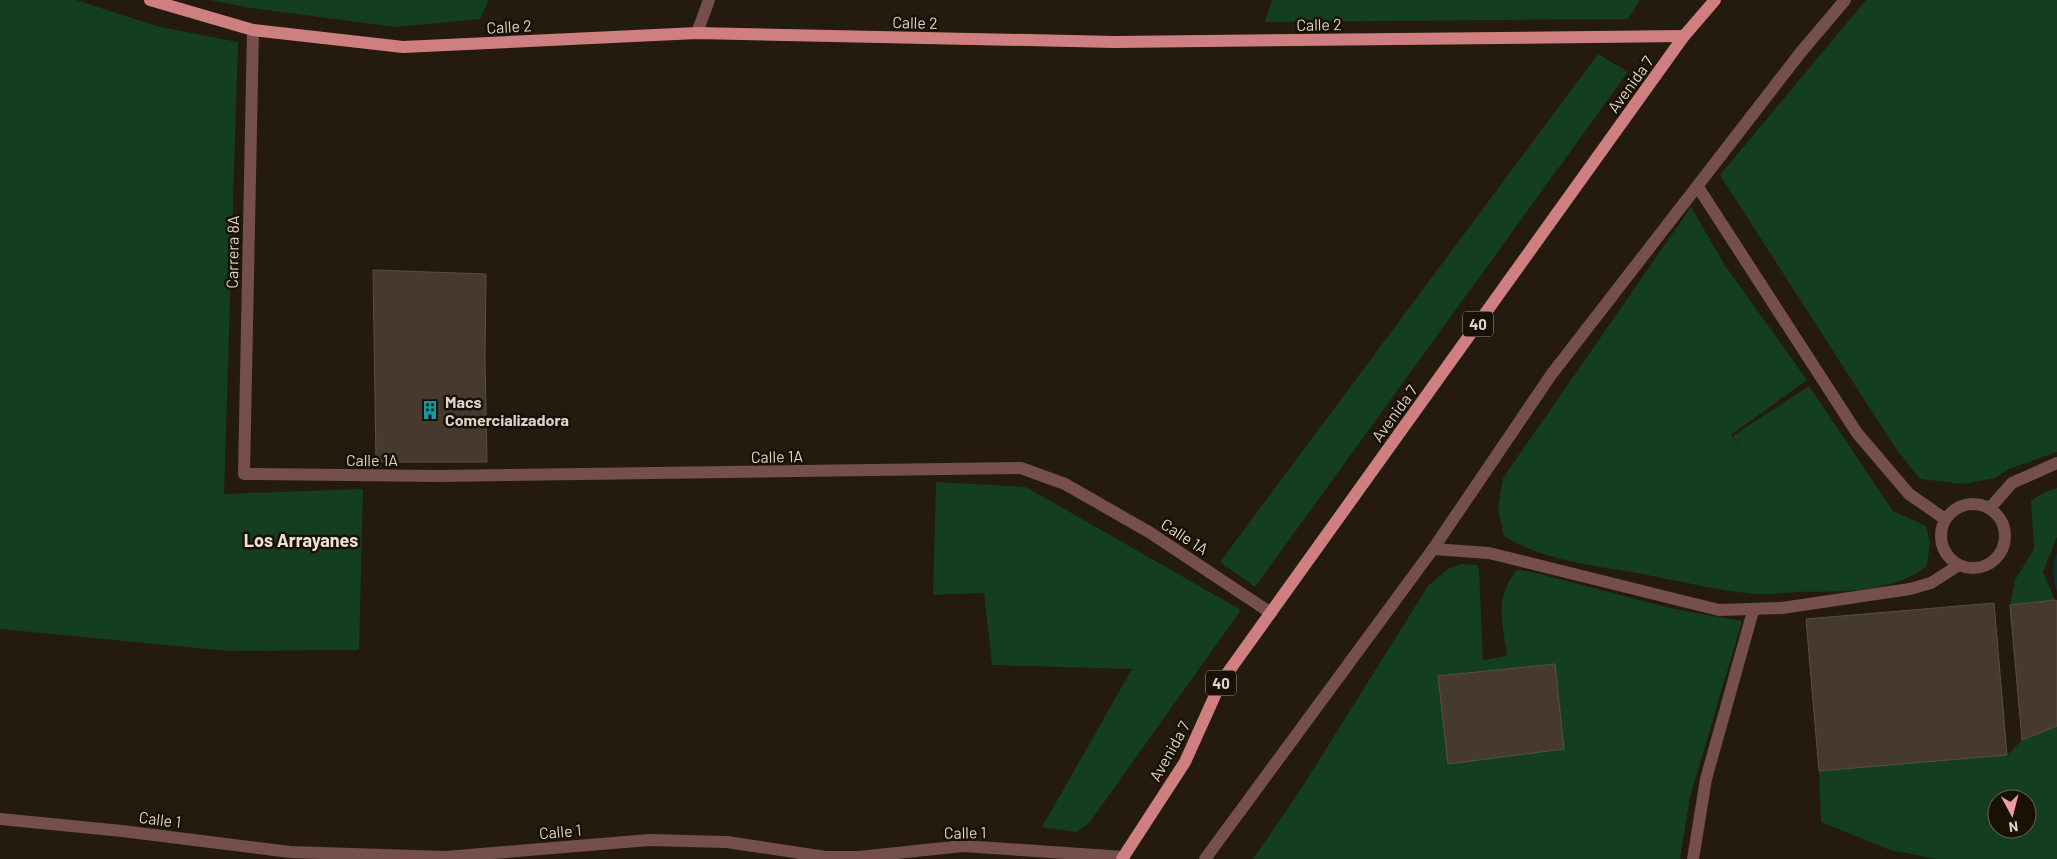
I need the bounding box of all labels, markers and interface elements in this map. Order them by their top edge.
street label: Calle 2 [892,12,938,32]
street label: Calle 2 [1296,14,1342,34]
street label: Calle 2 [486,15,532,37]
street label: Avenida 7 [1603,52,1657,116]
street label: Carrera 8A [222,215,242,289]
road number: 40 [1463,312,1493,336]
street label: Avenida 7 [1367,381,1421,445]
place label: Macs Comercializadora [445,392,569,429]
building icon: Macs Comercializadora [419,399,441,421]
street label: Calle 1A [751,446,804,466]
street label: Calle 1A [346,450,398,469]
street label: Calle 1A [1158,514,1212,558]
district label: Los Arrayanes [244,529,358,551]
road number: 40 [1206,670,1236,696]
street label: Avenida 7 [1145,717,1193,784]
north arrow [1987,789,2037,839]
street label: Calle 1 [138,807,182,831]
text: N [2008,818,2019,836]
street label: Calle 1 [538,820,582,842]
street label: Calle 1 [944,822,986,842]

